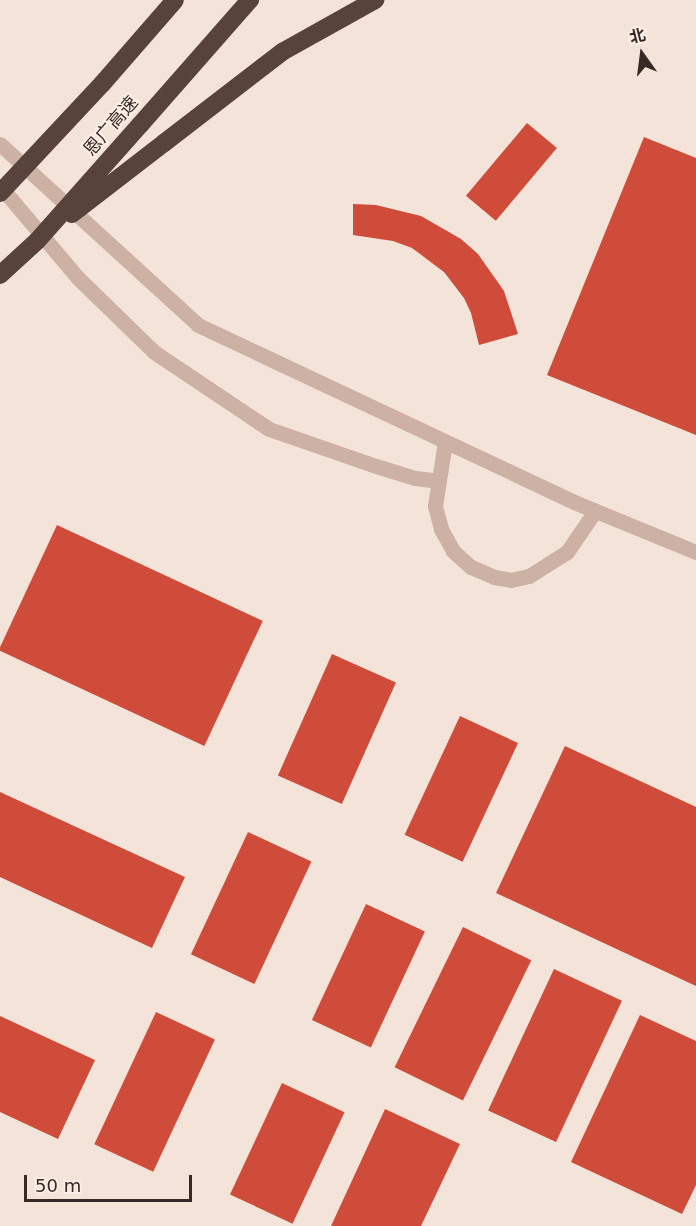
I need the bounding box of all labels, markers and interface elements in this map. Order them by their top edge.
north arrow [612,24,672,84]
text: 北 [627,25,648,47]
street label: 恩广高速 [79,92,143,160]
scale bar [27,1163,195,1201]
text: 50 m [35,1175,81,1196]

